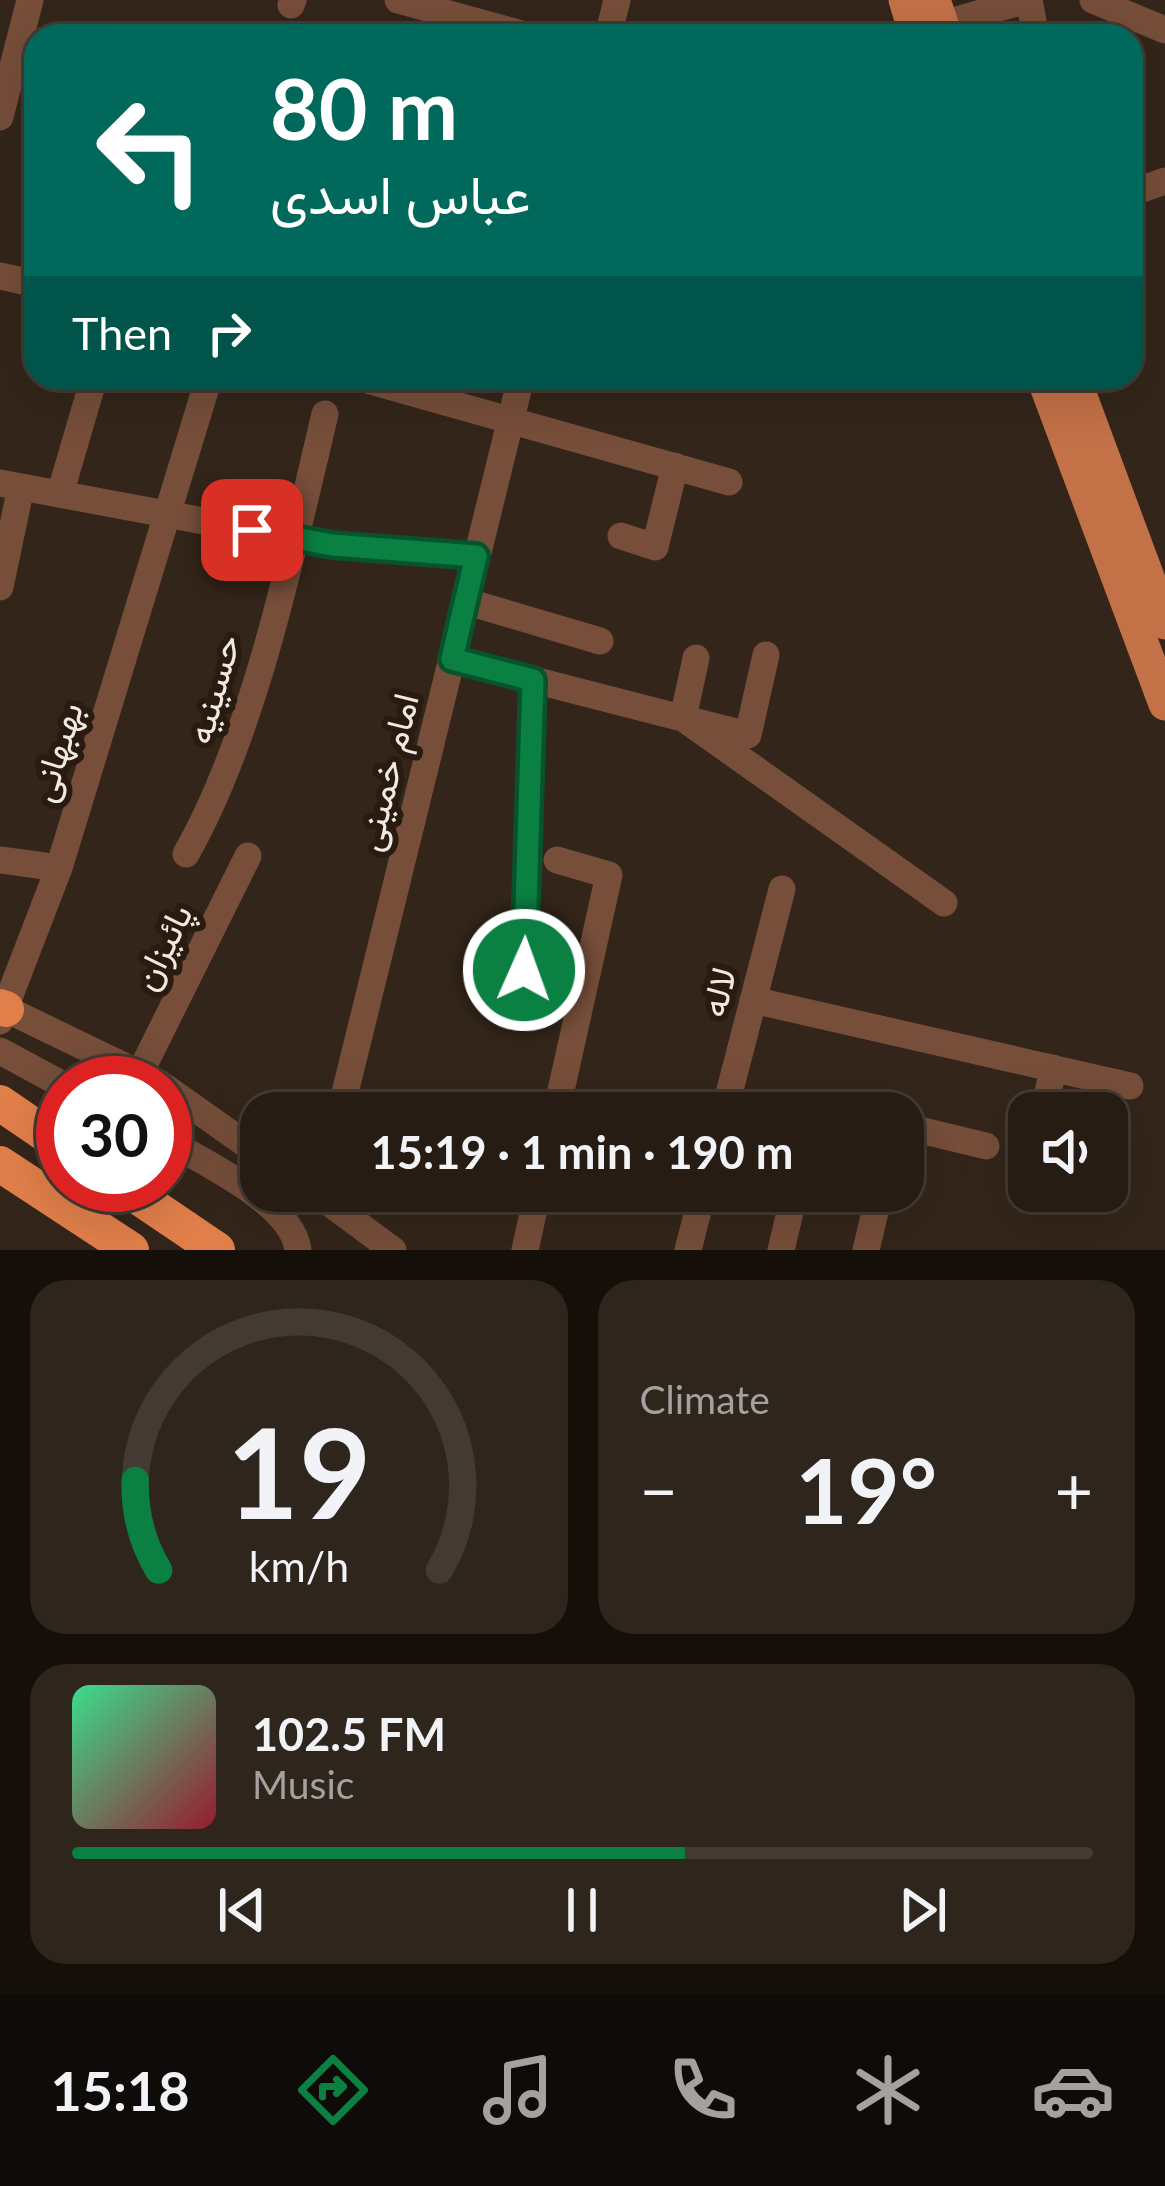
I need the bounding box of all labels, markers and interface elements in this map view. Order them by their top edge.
text: 80 m [270,57,458,158]
icon: left [72,72,228,228]
text: عباس اسدی [270,161,531,226]
icon: right [196,300,262,366]
text: Then [72,306,172,360]
pin [201,479,303,581]
icon: arrive [219,497,285,563]
street label: حسینیه [176,629,249,748]
street label: امام خمینی [345,688,430,856]
street label: بهبهانی [19,696,93,808]
street label: پائیزان [122,896,204,998]
position arrow [461,907,587,1033]
street label: لاله [689,962,745,1021]
speed limit sign: 30 [36,1056,192,1212]
map controls [1008,1092,1128,1212]
button: sound [1008,1092,1128,1212]
text: 15:19 · 1 min · 190 m [371,1125,793,1179]
text: Climate [640,1376,770,1422]
text: 19 [226,1396,371,1546]
text: 19° [795,1435,937,1543]
text: − [640,1450,678,1529]
text: + [1055,1450,1093,1529]
text: km/h [249,1540,349,1591]
text: 102.5 FM [252,1707,446,1761]
text: Music [252,1761,354,1807]
icon: previous [209,1877,275,1943]
icon: pause [549,1877,615,1943]
icon: next [890,1877,956,1943]
icon: directions [291,2048,375,2132]
icon: music [476,2048,560,2132]
icon: phone [661,2048,745,2132]
icon: climate [846,2048,930,2132]
icon: car [1031,2048,1115,2132]
text: 15:18 [50,2058,190,2123]

